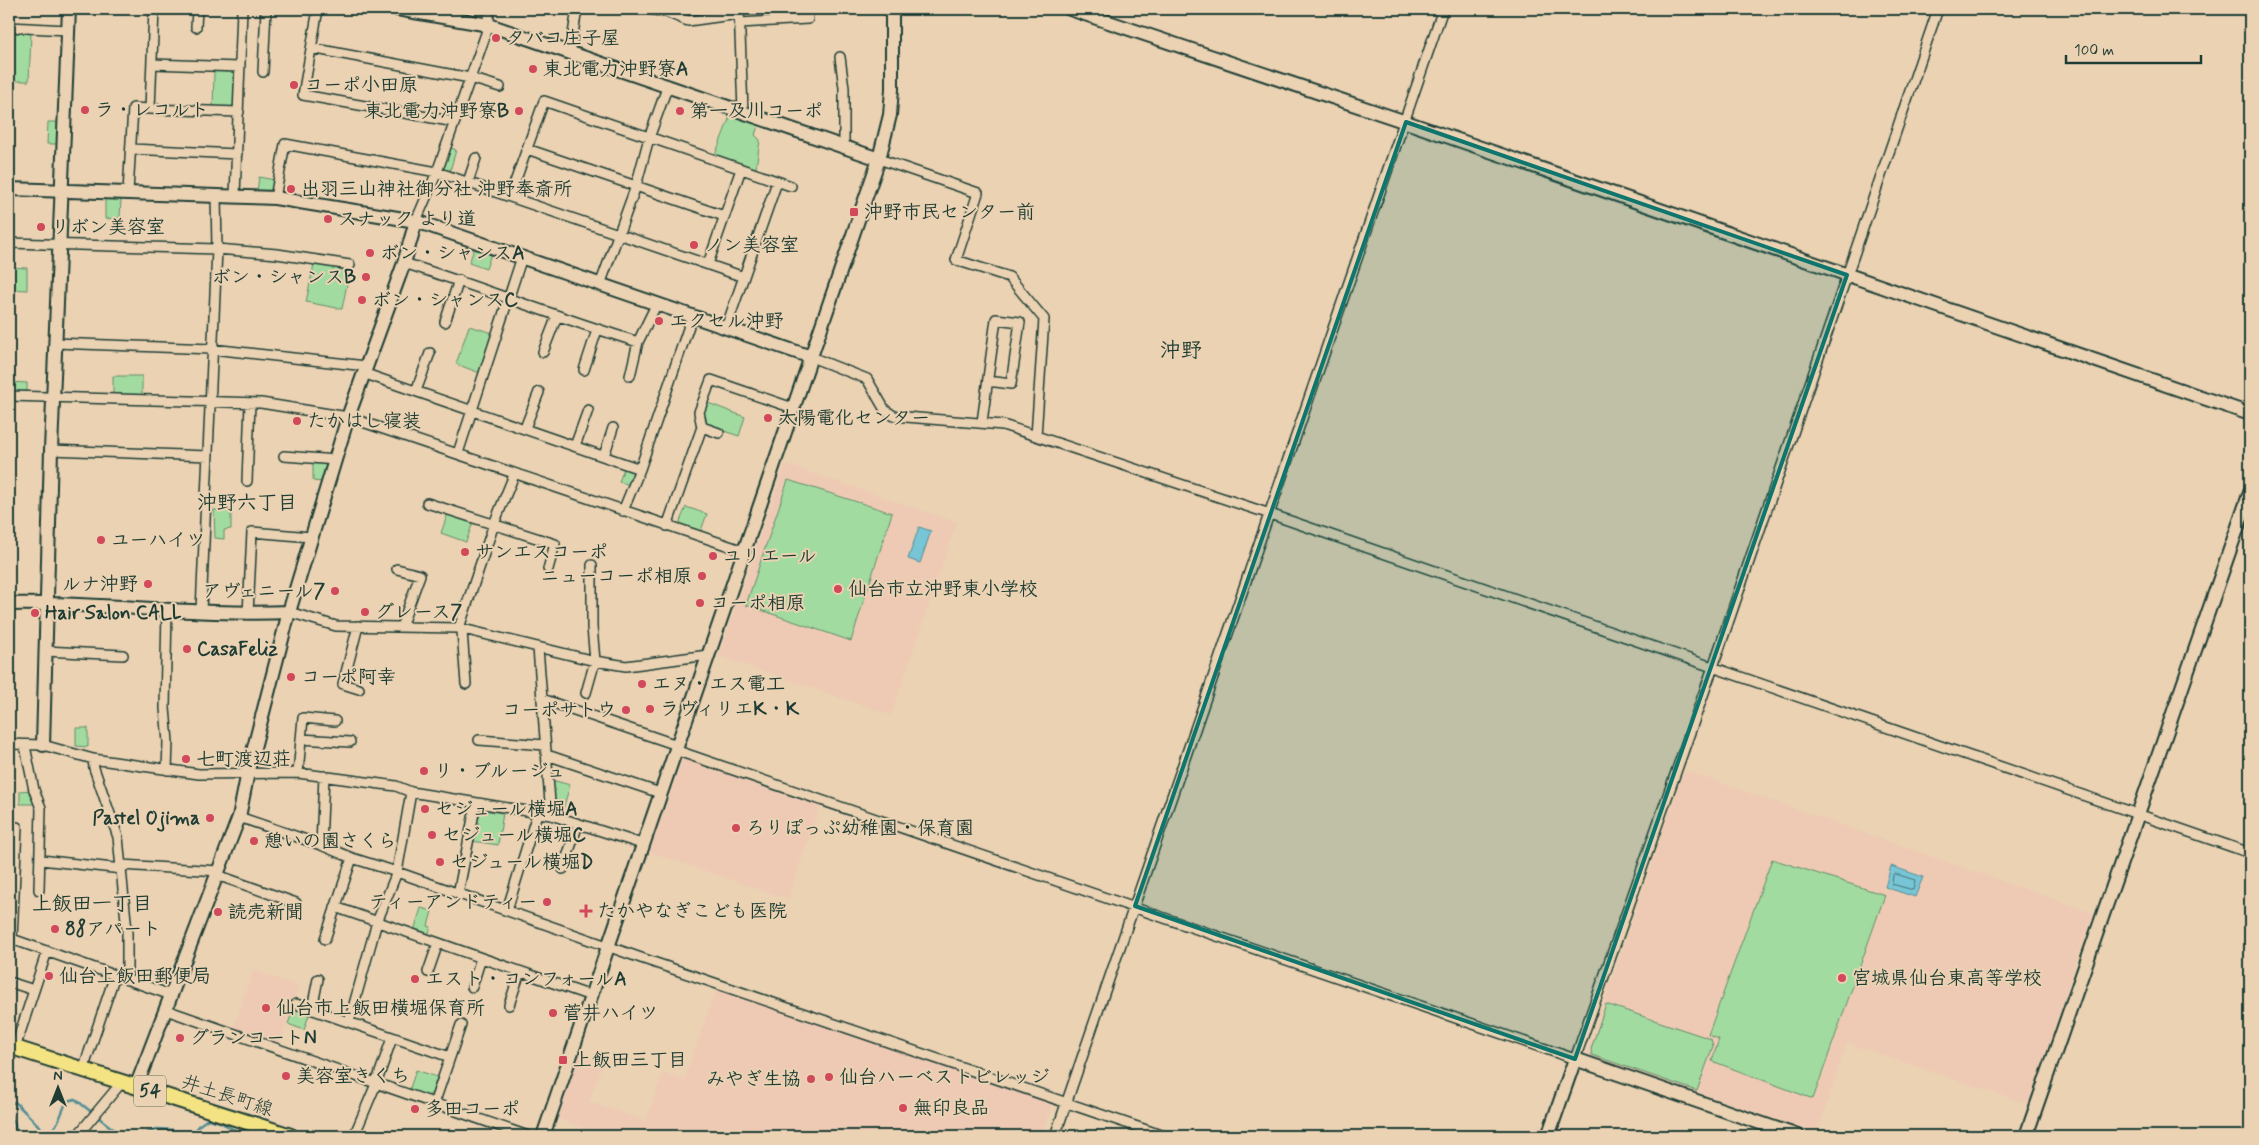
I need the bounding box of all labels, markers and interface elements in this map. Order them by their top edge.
place label: タバコ庄子屋 [506,26,620,51]
marker: タバコ庄子屋 [490,32,502,44]
scale bar [2066,32,2202,64]
text: 100 m [2074,41,2114,61]
place label: 東北電力沖野寮A [543,57,688,82]
marker: 東北電力沖野寮A [527,63,539,75]
place label: コーポ小田原 [304,73,418,98]
marker: コーポ小田原 [288,79,300,91]
place label: ラ・レコルト [95,98,209,123]
place label: 東北電力沖野寮B [364,99,509,124]
place label: 第一及川コーポ [690,99,823,124]
marker: ラ・レコルト [79,104,91,116]
marker: 東北電力沖野寮B [513,105,525,117]
marker: 第一及川コーポ [674,105,686,117]
place label: 出羽三山神社御分社 沖野奉斎所 [301,177,572,202]
marker: 出羽三山神社御分社 沖野奉斎所 [285,183,297,195]
place label: 沖野市民センター前 [864,200,1035,225]
marker: 沖野市民センター前 [848,206,860,218]
place label: スナック より道 [338,207,476,232]
marker: スナック より道 [322,213,334,225]
place label: リボン美容室 [51,215,165,240]
marker: リボン美容室 [35,221,47,233]
place label: ノン美容室 [704,233,799,258]
marker: ノン美容室 [688,239,700,251]
place label: ボン・シャンスA [380,241,525,266]
marker: ボン・シャンスA [364,247,376,259]
place label: ボン・シャンスB [212,265,356,290]
marker: ボン・シャンスB [360,271,372,283]
place label: ボン・シャンスC [372,288,518,313]
marker: ボン・シャンスC [356,294,368,306]
place label: エクセル沖野 [669,309,784,334]
marker: エクセル沖野 [653,315,665,327]
district label: 沖野 [1160,337,1202,365]
place label: 太陽電化センター [778,406,930,431]
place label: たかはし寝装 [307,409,421,434]
marker: 太陽電化センター [762,412,774,424]
marker: たかはし寝装 [291,415,303,427]
district label: 沖野六丁目 [197,490,297,517]
place label: ユーハイツ [111,528,205,553]
marker: ユーハイツ [95,534,107,546]
place label: サンエスコーポ [475,540,608,565]
place label: ユリエール [723,544,817,569]
marker: サンエスコーポ [459,546,471,558]
marker: ユリエール [707,550,719,562]
place label: ニューコーポ相原 [540,564,692,589]
marker: ニューコーポ相原 [696,570,708,582]
place label: ルナ沖野 [62,572,138,597]
place label: 仙台市立沖野東小学校 [848,577,1038,602]
marker: ルナ沖野 [142,578,154,590]
place label: アヴェニール7 [203,579,325,604]
marker: 仙台市立沖野東小学校 [832,583,844,595]
marker: アヴェニール7 [329,585,341,597]
place label: コーポ相原 [710,591,805,616]
marker: コーポ相原 [694,597,706,609]
place label: グレース7 [375,600,463,625]
place label: Hair Salon CALL [45,601,182,626]
marker: グレース7 [359,606,371,618]
marker: Hair Salon CALL [29,607,41,619]
place label: CasaFeliz [197,637,279,662]
marker: CasaFeliz [181,643,193,655]
place label: コーポ阿幸 [301,665,396,690]
marker: コーポ阿幸 [285,671,297,683]
place label: エヌ・エス電工 [652,672,785,697]
marker: エヌ・エス電工 [636,678,648,690]
place label: ラヴィリエK・K [660,697,800,722]
place label: コーポサトウ [502,698,616,723]
marker: ラヴィリエK・K [644,703,656,715]
marker: コーポサトウ [620,704,632,716]
place label: 七町渡辺荘 [196,747,291,772]
marker: 七町渡辺荘 [180,753,192,765]
place label: リ・ブルージュ [434,759,565,784]
marker: リ・ブルージュ [418,765,430,777]
place label: セジュール横堀A [435,797,578,822]
marker: セジュール横堀A [419,803,431,815]
place label: Pastel Ojima [93,806,200,832]
marker: Pastel Ojima [204,812,216,824]
place label: ろりぽっぷ幼稚園・保育園 [746,816,974,841]
marker: ろりぽっぷ幼稚園・保育園 [730,822,742,834]
place label: セジュール横堀C [442,823,586,848]
place label: 憩いの園さくら [264,829,397,854]
marker: セジュール横堀C [426,829,438,841]
marker: 憩いの園さくら [248,835,260,847]
place label: セジュール横堀D [450,850,593,875]
marker: セジュール横堀D [434,856,446,868]
place label: ティーアンドティー [369,890,537,915]
district label: 上飯田一丁目 [32,891,152,918]
marker: ティーアンドティー [541,896,553,908]
place label: たかやなぎこども医院 [597,899,787,924]
place label: 読売新聞 [228,900,304,925]
marker: たかやなぎこども医院 [579,904,593,918]
marker: 読売新聞 [212,906,224,918]
place label: 88アパート [65,917,161,942]
marker: 88アパート [49,923,61,935]
place label: 仙台上飯田郵便局 [59,964,211,989]
place label: 宮城県仙台東高等学校 [1852,966,2042,991]
place label: エスト・コンフォールA [425,967,627,992]
marker: 仙台上飯田郵便局 [43,970,55,982]
marker: 宮城県仙台東高等学校 [1836,972,1848,984]
marker: エスト・コンフォールA [409,973,421,985]
place label: 仙台市上飯田横堀保育所 [276,996,485,1021]
place label: 菅井ハイツ [563,1001,658,1026]
marker: 仙台市上飯田横堀保育所 [260,1002,272,1014]
marker: 菅井ハイツ [547,1007,559,1019]
place label: グランコートN [190,1026,317,1051]
marker: グランコートN [174,1032,186,1044]
place label: 上飯田三丁目 [573,1048,687,1073]
marker: 上飯田三丁目 [557,1054,569,1066]
north arrow [32,1062,82,1112]
place label: 美容室きくち [296,1064,410,1089]
place label: 仙台ハーベストビレッジ [839,1065,1050,1090]
text: N [53,1067,63,1085]
place label: みやぎ生協 [706,1067,801,1092]
street label: 井土長町線 [178,1069,276,1123]
marker: 美容室きくち [280,1070,292,1082]
marker: 仙台ハーベストビレッジ [823,1071,835,1083]
marker: みやぎ生協 [805,1073,817,1085]
road number: 54 [134,1076,166,1106]
place label: 無印良品 [913,1096,989,1121]
place label: 多田コーポ [425,1097,520,1122]
marker: 無印良品 [897,1102,909,1114]
marker: 多田コーポ [409,1103,421,1115]

